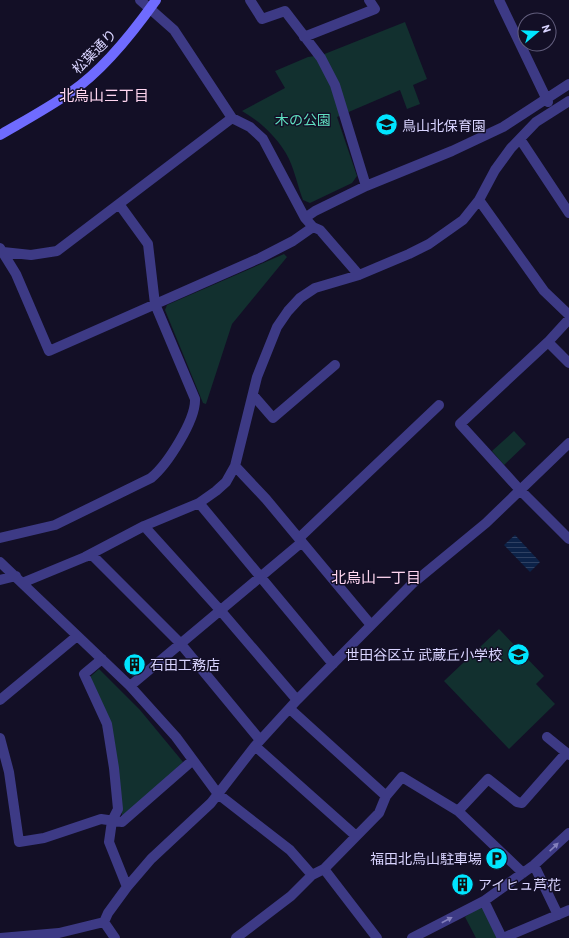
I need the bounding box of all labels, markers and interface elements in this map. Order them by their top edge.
north arrow [517,12,557,52]
text: N [540,23,554,34]
street label: 松葉通り [68,25,120,77]
district label: 北烏山三丁目 [59,86,149,104]
park label: 木の公園 [275,111,331,128]
school or university icon: 鳥山北保育園 [374,112,400,138]
place label: 鳥山北保育園 [402,117,486,134]
district label: 北烏山一丁目 [331,568,421,586]
school or university icon: 世田谷区立 武蔵丘小学校 [505,641,531,667]
place label: 世田谷区立 武蔵丘小学校 [345,646,502,663]
building icon: 石田工務店 [121,651,147,677]
place label: 石田工務店 [150,656,220,673]
one-way arrow [549,842,559,852]
parking icon: 福田北烏山駐車場 [484,845,510,871]
place label: 福田北烏山駐車場 [370,850,482,867]
building icon: アイヒュ芦花 [450,871,476,897]
place label: アイヒュ芦花 [478,876,561,893]
one-way arrow [441,917,453,924]

